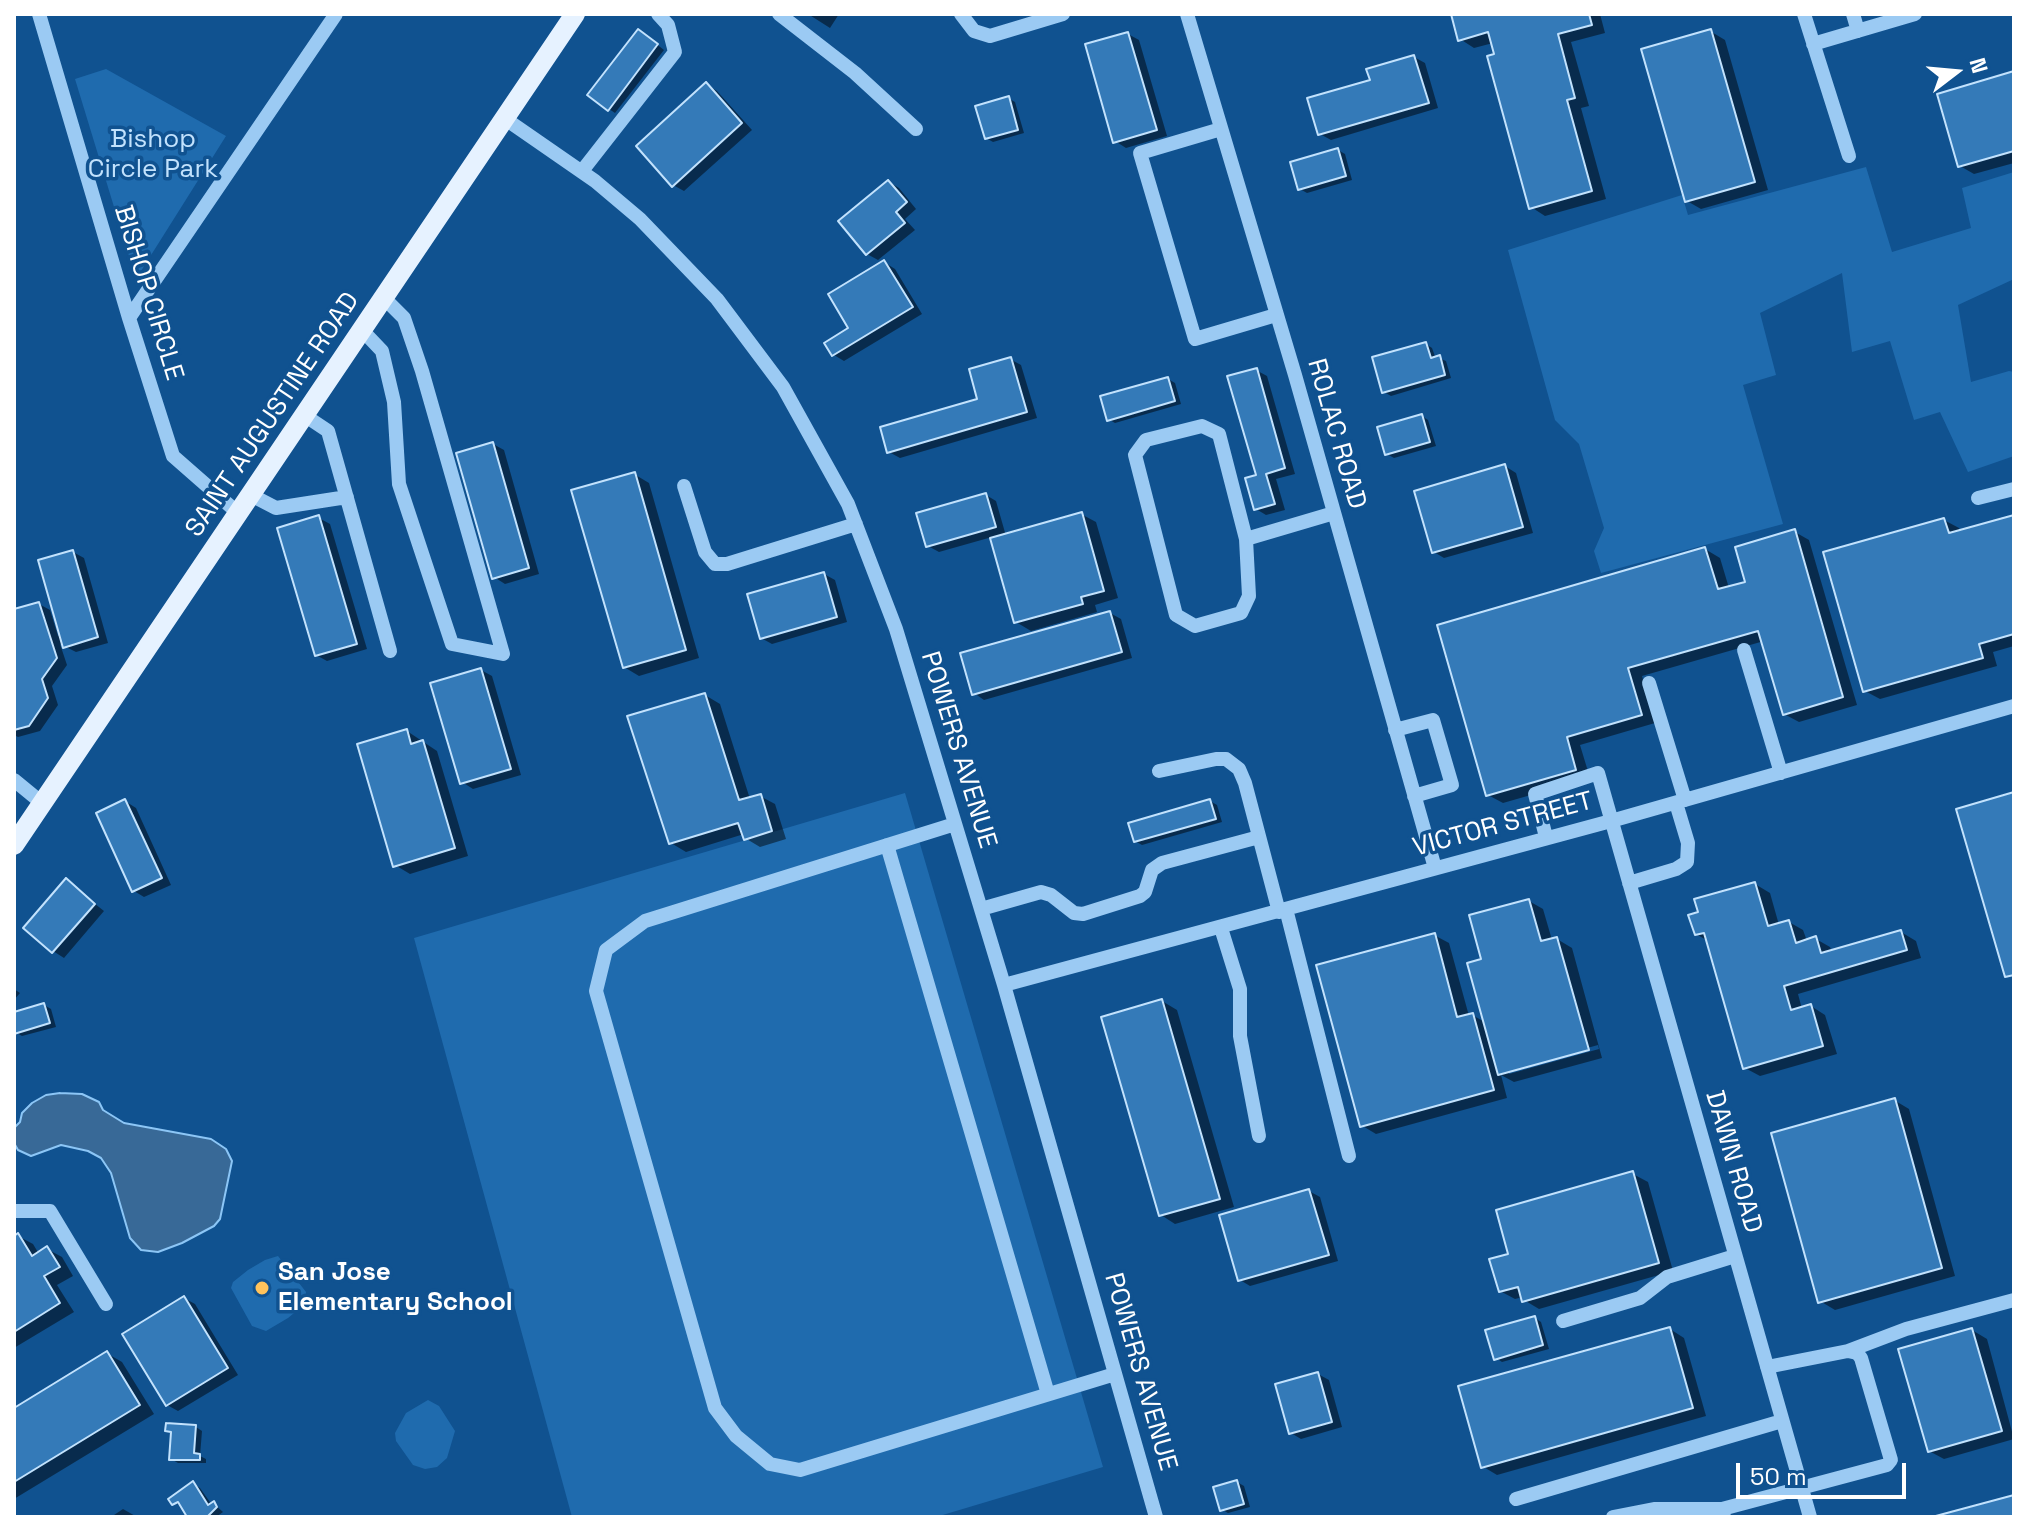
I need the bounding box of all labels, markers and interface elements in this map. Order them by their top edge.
north arrow [1916,32,1996,112]
text: N [1964,54,1995,76]
park label: Bishop Circle Park [88,124,218,186]
street label: BISHOP CIRCLE [107,202,189,384]
street label: SAINT AUGUSTINE ROAD [179,287,367,543]
street label: ROLAC ROAD [1300,355,1372,513]
street label: POWERS AVENUE [913,648,1003,852]
street label: VICTOR STREET [1410,786,1596,864]
street label: DAWN ROAD [1698,1087,1768,1237]
place label: San Jose Elementary School [278,1257,513,1318]
street label: POWERS AVENUE [1097,1270,1183,1474]
marker: San Jose Elementary School [253,1279,271,1297]
scale bar [1740,1447,1910,1497]
text: 50 m [1750,1461,1807,1492]

